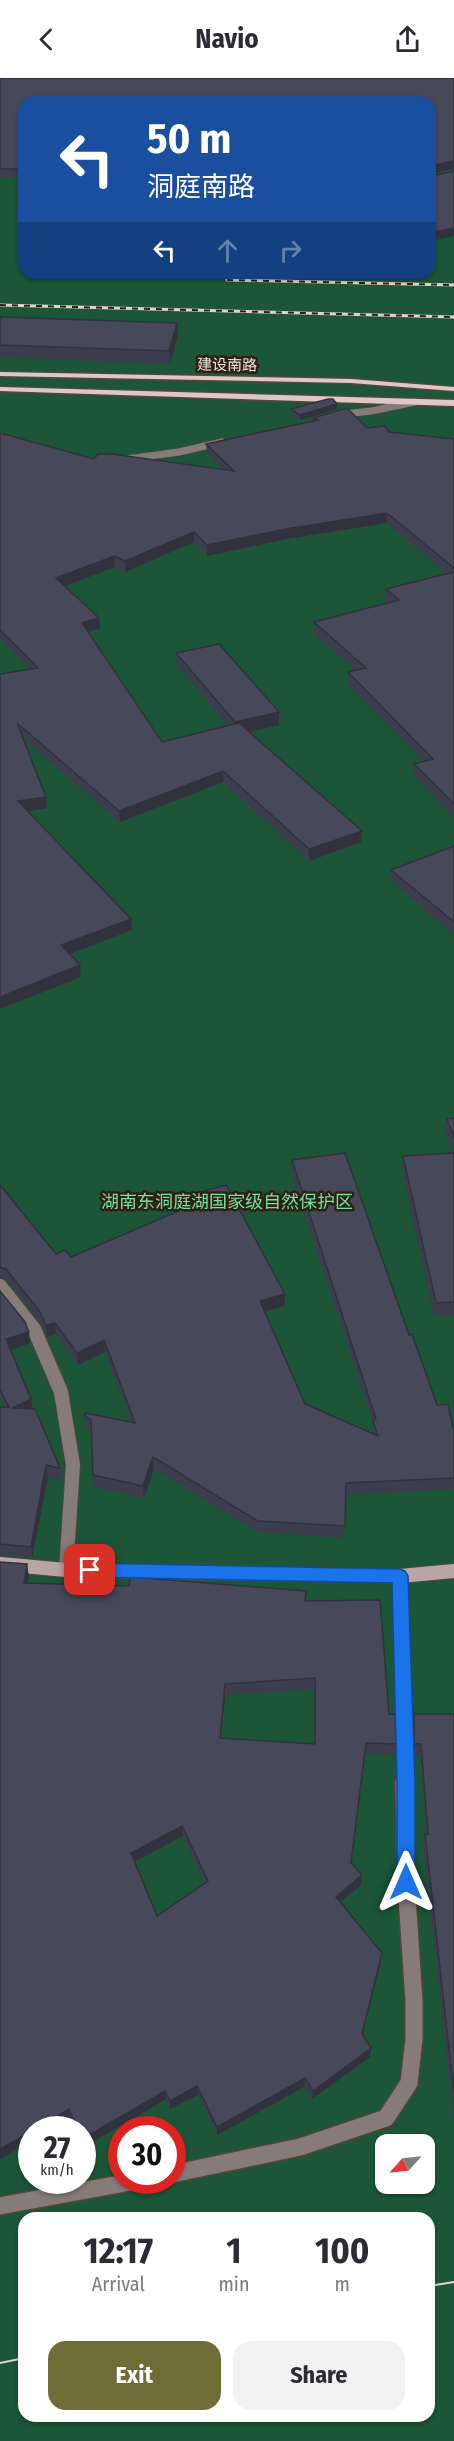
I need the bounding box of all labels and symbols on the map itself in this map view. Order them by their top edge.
street label: 建设南路 [197,355,257,375]
park label: 湖南东洞庭湖国家级自然保护区 [101,1191,353,1213]
pin [64,1544,115,1595]
position arrow [374,1850,438,1914]
speed limit sign: 30 [108,2116,186,2194]
north arrow [375,2134,435,2194]

